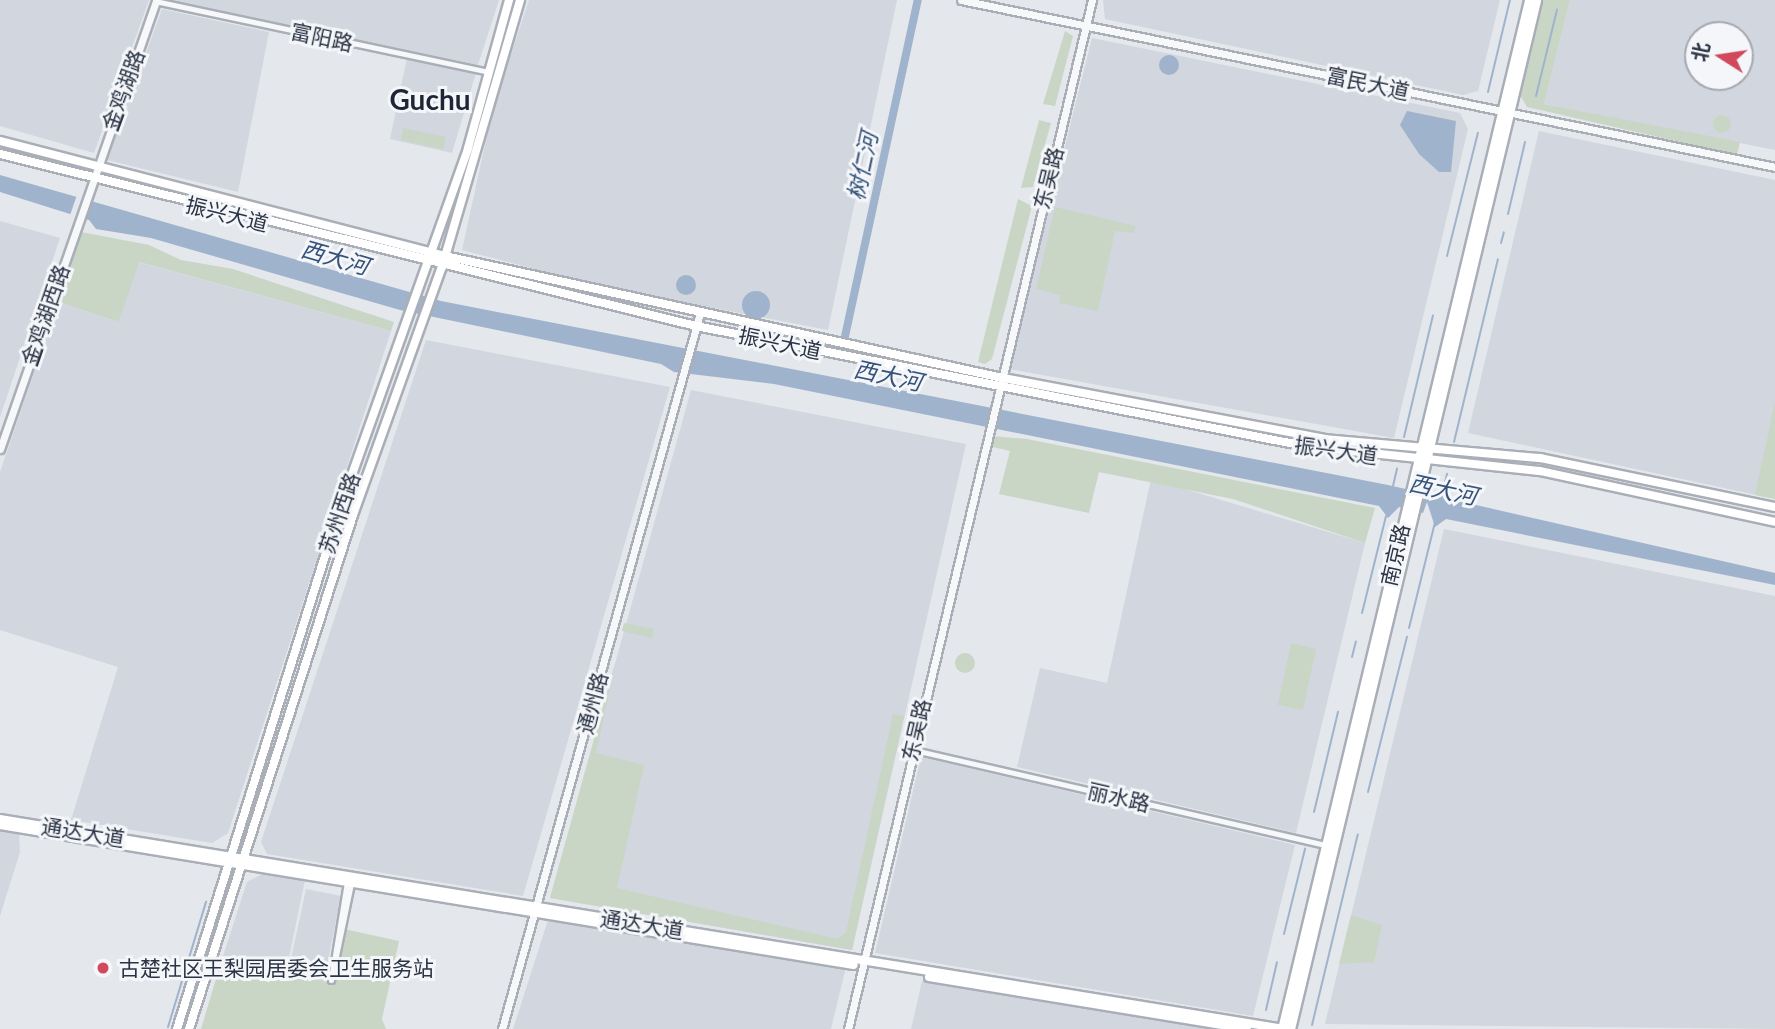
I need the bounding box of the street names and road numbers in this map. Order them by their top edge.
street label: 富阳路 [289,18,355,56]
street label: 金鸡湖路 [97,46,149,134]
street label: 富民大道 [1324,62,1412,104]
street label: 东吴路 [1028,144,1068,212]
street label: 振兴大道 [183,192,271,236]
street label: 金鸡湖西路 [16,261,74,369]
street label: 振兴大道 [736,322,824,364]
street label: 振兴大道 [1293,432,1379,468]
street label: 苏州西路 [313,469,365,557]
street label: 南京路 [1376,521,1414,589]
street label: 通州路 [572,669,612,737]
street label: 东吴路 [897,696,935,764]
street label: 丽水路 [1085,778,1153,816]
street label: 通达大道 [40,813,126,851]
street label: 通达大道 [599,905,685,943]

